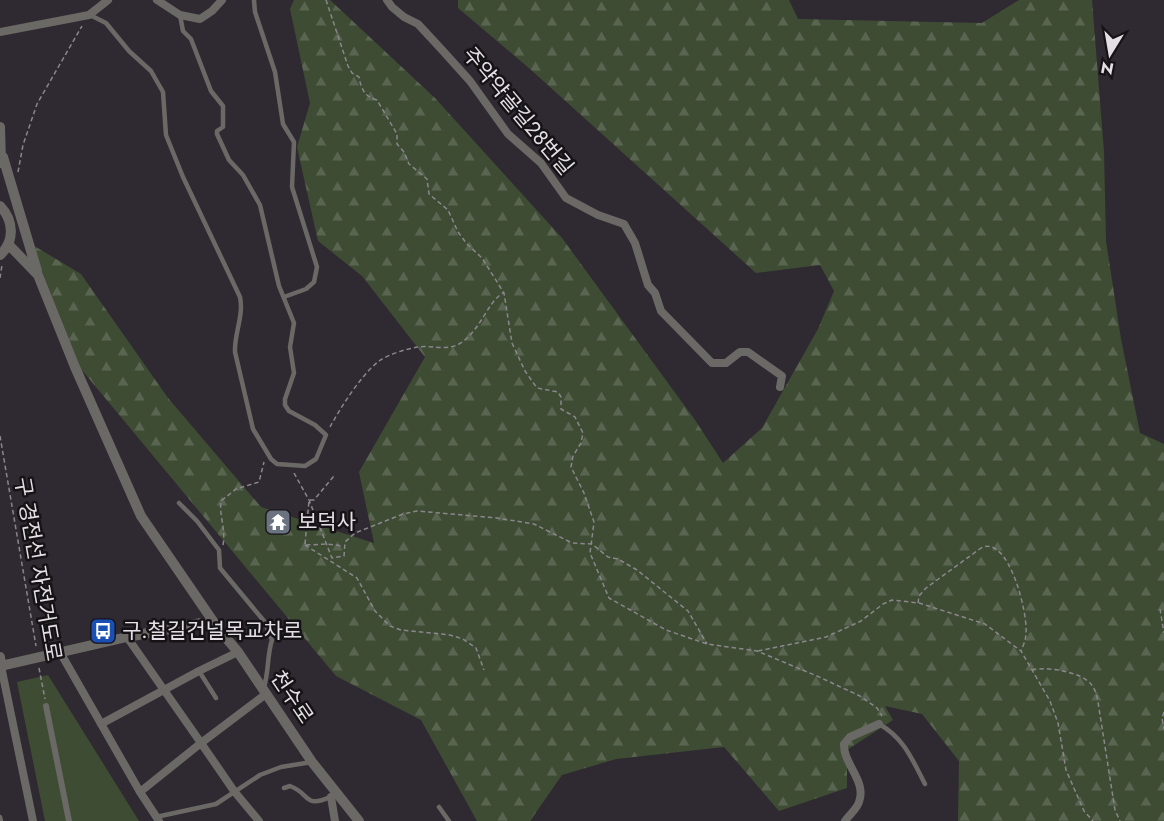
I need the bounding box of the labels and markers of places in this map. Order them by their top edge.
temple icon: 보덕사 [263,507,293,537]
place label: 보덕사 [298,507,356,537]
bus stop icon: 구.철길건널목교차로 [88,616,118,646]
place label: 구.철길건널목교차로 [122,616,302,646]

